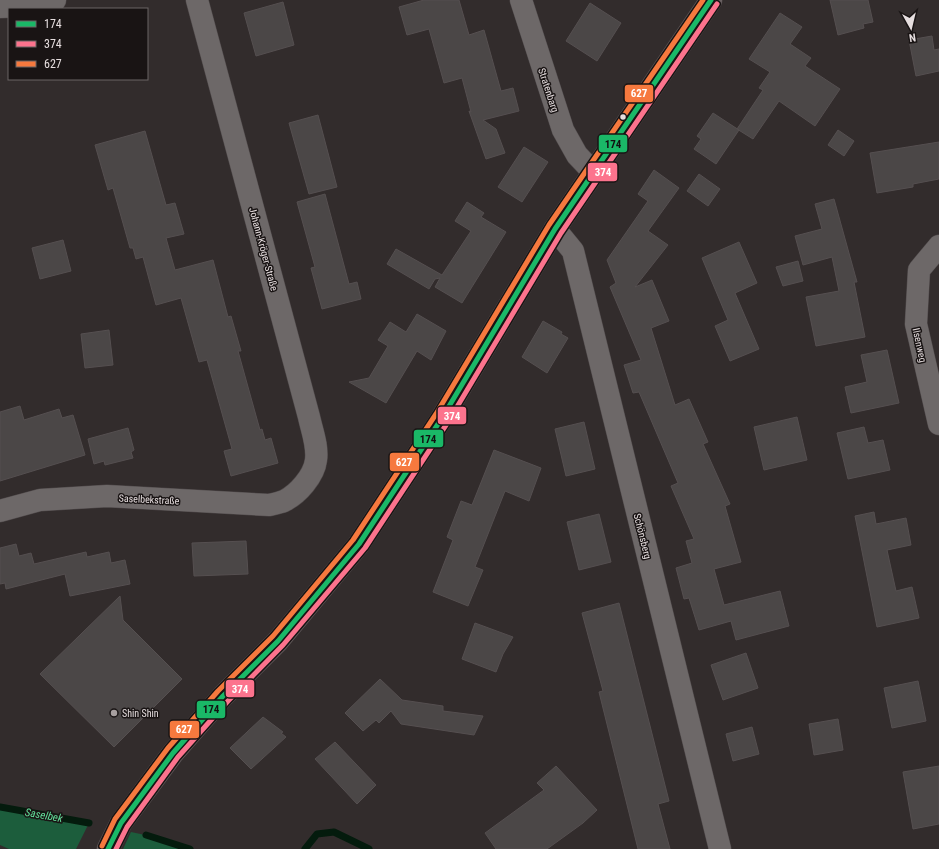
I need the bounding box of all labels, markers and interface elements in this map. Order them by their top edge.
legend [8,8,148,80]
north arrow [891,8,931,48]
text: 174 [44,17,62,31]
text: N [908,31,917,44]
text: 374 [44,37,62,51]
text: 627 [44,57,62,71]
street label: Stratenbarg [536,67,561,114]
line badge: 627 [624,84,654,103]
text: 627 [631,87,648,100]
unlabelled marker [618,112,628,122]
line badge: 174 [598,134,628,153]
text: 174 [605,138,622,151]
line badge: 374 [587,162,618,182]
text: 374 [595,166,612,179]
street label: Johann-Kröger-Straße [247,206,280,292]
street label: Ilsenweg [910,327,929,363]
line badge: 374 [437,406,467,425]
text: 374 [444,410,461,423]
line badge: 174 [413,429,444,448]
text: 174 [420,433,437,446]
line badge: 627 [389,452,420,472]
text: 627 [396,456,413,469]
street label: Saselbekstraße [118,492,180,507]
street label: Schönsberg [632,512,654,560]
line badge: 374 [225,679,255,698]
text: 374 [232,683,249,696]
line badge: 174 [196,700,226,719]
text: 174 [203,703,220,716]
marker: Shin Shin [109,708,119,718]
place label: Shin Shin [122,708,159,719]
line badge: 627 [169,720,200,739]
text: 627 [176,723,193,736]
water label: Saselbek [24,806,64,825]

